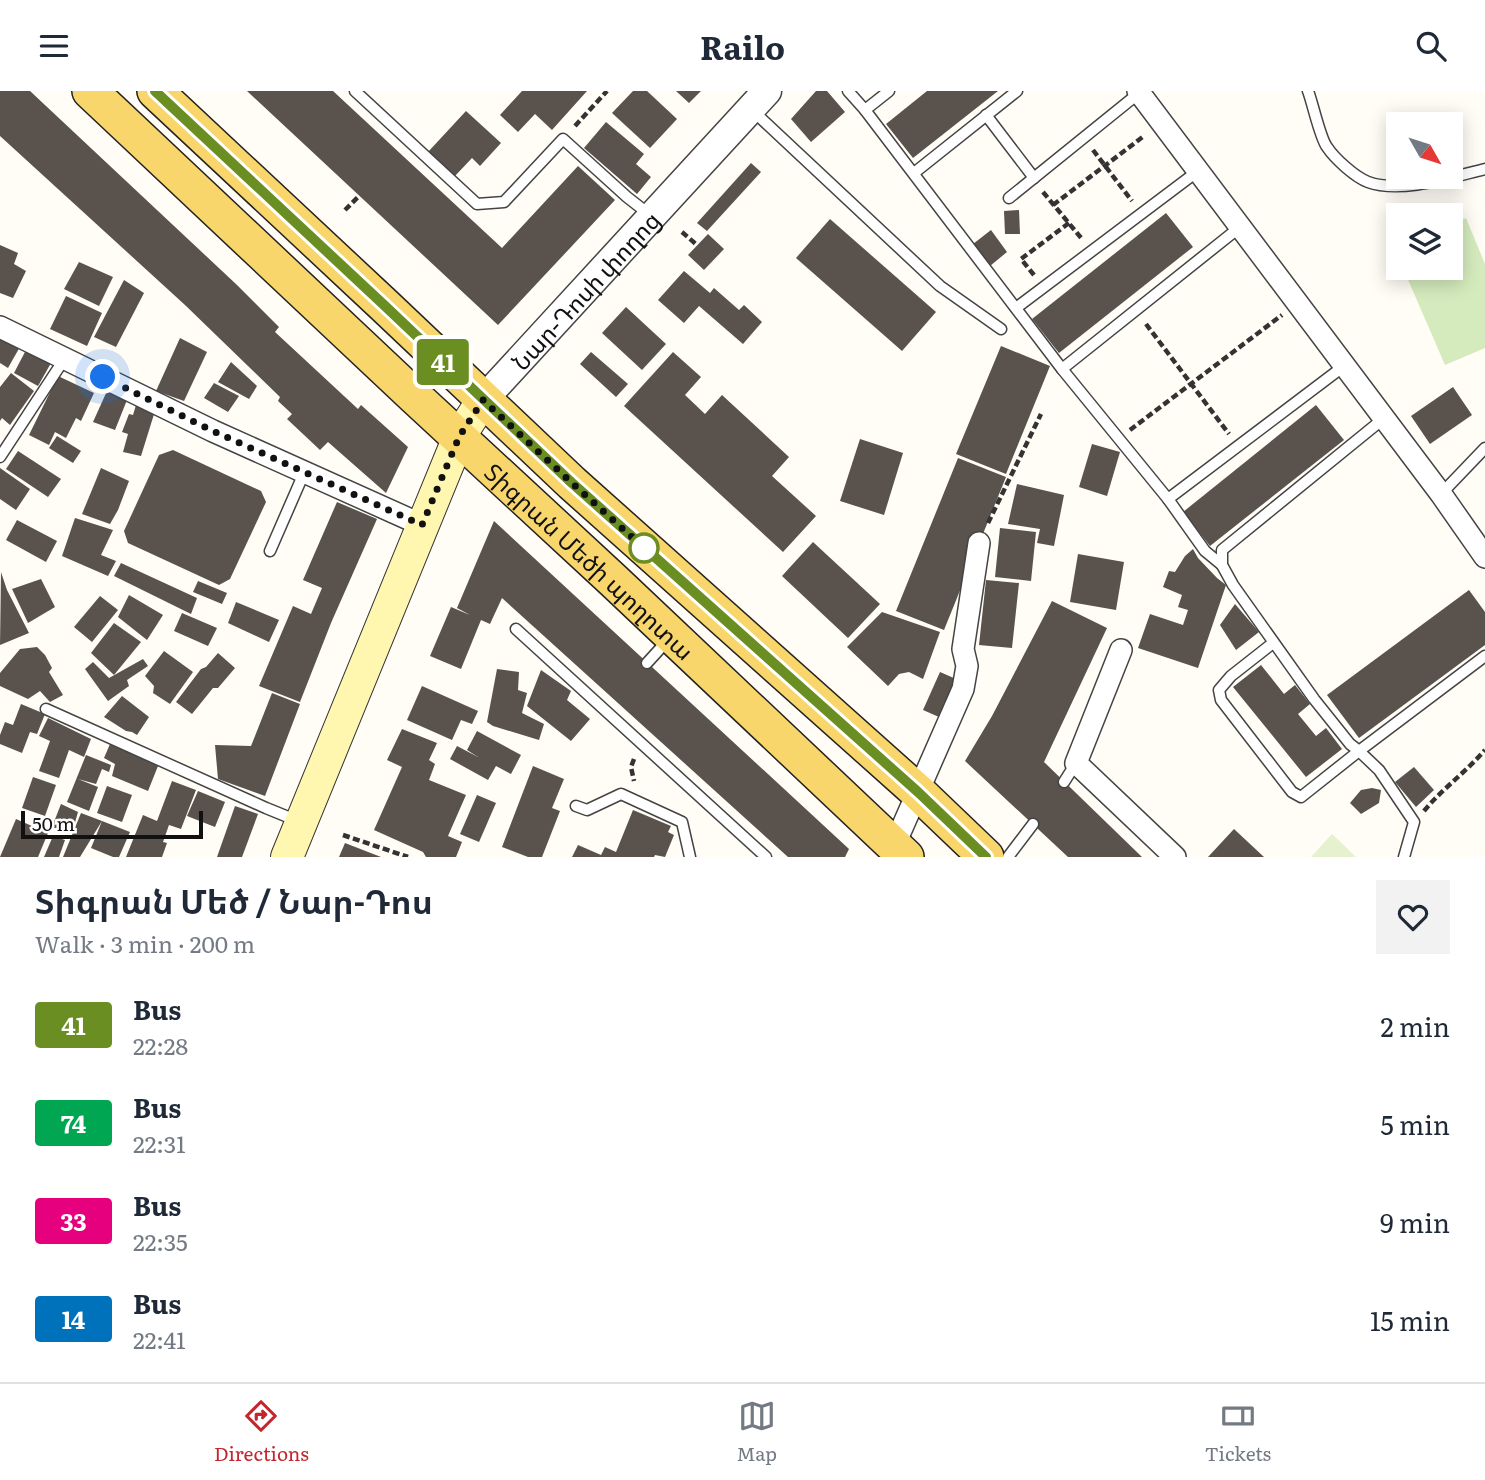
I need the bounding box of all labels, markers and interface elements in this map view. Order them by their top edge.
text: Railo [700,22,785,70]
icon: menu [35,27,73,65]
icon: search [1412,27,1450,65]
north arrow [1386,112,1463,189]
map controls [1386,112,1463,280]
street label: Նար-Դոսի փողոց [502,202,667,377]
button: layers [1386,203,1463,280]
line badge: 41 [412,339,474,385]
text: 41 [431,344,455,379]
your location [85,359,120,394]
street label: Տիգրան Մեծի պողոտա [478,453,703,667]
unlabelled marker [629,533,659,563]
scale bar [21,808,203,840]
text: 50 m [32,809,75,837]
text: Տիգրան Մեծ / Նար-Դոս [35,875,433,924]
button: heart [1376,880,1450,954]
text: Walk · 3 min · 200 m [35,926,255,960]
text: Bus [133,989,181,1028]
text: 2 min [1381,1006,1450,1045]
text: 41 [61,1007,86,1042]
text: 22:28 [133,1028,188,1062]
text: Bus [133,1087,181,1126]
text: 5 min [1381,1104,1450,1143]
text: 74 [61,1105,86,1140]
text: 22:31 [133,1126,186,1160]
text: Bus [133,1185,181,1224]
text: 9 min [1380,1202,1450,1241]
text: 33 [60,1203,87,1238]
text: 22:35 [133,1224,188,1258]
text: Bus [133,1283,181,1322]
text: 15 min [1370,1300,1450,1339]
text: 14 [62,1301,85,1336]
text: 22:41 [133,1322,186,1356]
tab: Directions [214,1397,309,1467]
tab: Map [737,1397,777,1467]
tab: Tickets [1205,1397,1271,1467]

